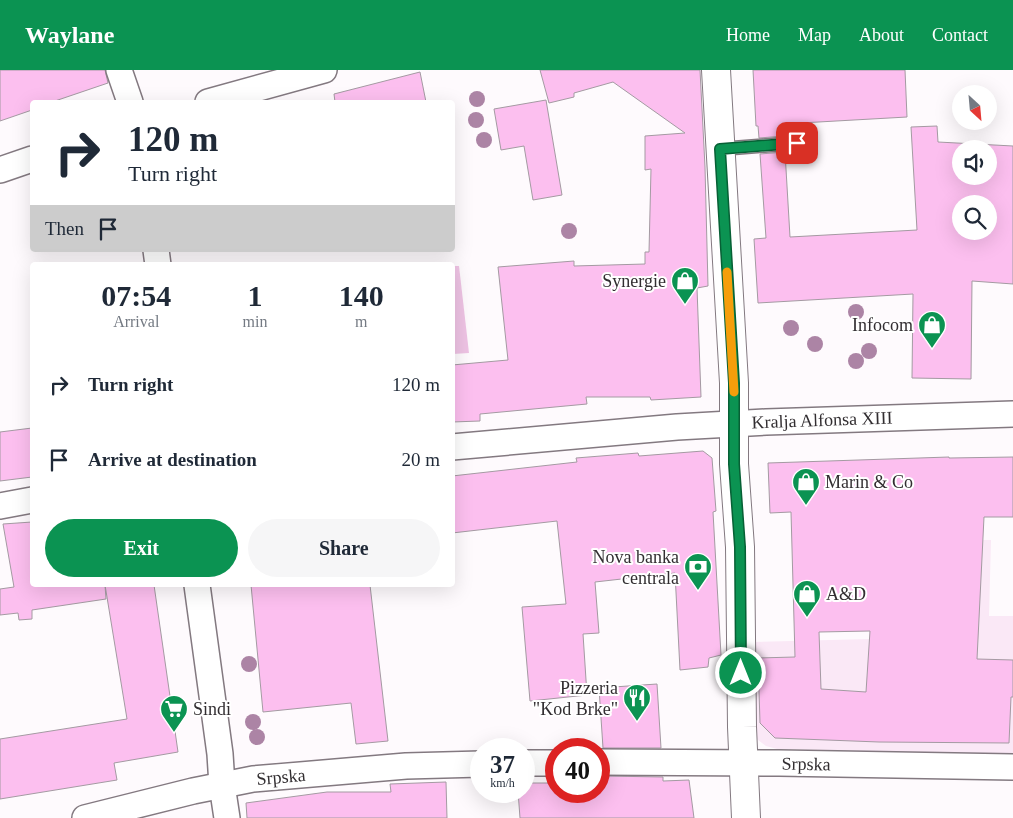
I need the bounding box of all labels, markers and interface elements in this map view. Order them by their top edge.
text: Waylane [25,22,114,48]
text: Home [726,25,770,45]
text: Map [798,25,831,45]
text: About [859,25,904,45]
text: Contact [932,25,988,45]
north arrow [952,85,998,130]
map controls [952,85,997,240]
icon: right [45,120,110,185]
text: 120 m [128,120,218,159]
pin [776,122,818,164]
icon: arrive [783,129,811,157]
button: sound [952,140,997,185]
text: Turn right [128,161,217,186]
button: search [952,195,997,240]
icon: arrive [94,215,122,243]
text: Then [45,218,84,239]
shop icon: Synergie [670,266,700,305]
place label: Synergie [602,271,666,291]
text: 07:54 [101,279,171,312]
text: 1 [247,279,262,312]
text: 140 [339,279,384,312]
shop icon: Infocom [917,310,947,349]
text: Arrival [113,313,159,330]
text: min [243,313,267,330]
text: m [355,313,367,330]
place label: Infocom [852,315,913,335]
icon: right [45,371,73,399]
text: Turn right [88,374,173,395]
text: 120 m [392,374,440,395]
street label: Kralja Alfonsa XIII [751,408,893,432]
icon: arrive [45,446,73,474]
text: Arrive at destination [88,449,257,470]
text: 20 m [401,449,440,470]
shop icon: Marin & Co [791,467,821,506]
place label: Marin & Co [825,472,913,492]
button: Exit [45,519,238,577]
button: Share [248,519,440,577]
place label: Nova banka centrala [593,547,679,588]
bank icon: Nova banka centrala [683,552,713,591]
shop icon: A&D [792,579,822,618]
place label: A&D [826,584,866,604]
position arrow [714,646,766,698]
place label: Pizzeria "Kod Brke" [533,678,618,719]
restaurant icon: Pizzeria "Kod Brke" [622,683,652,722]
supermarket icon: Sindi [159,694,189,733]
place label: Sindi [193,699,231,719]
speed limit sign: 40 [545,738,610,803]
text: 37 [490,751,515,778]
street label: Srpska [781,754,831,774]
street label: Srpska [256,765,306,789]
text: km/h [490,776,515,790]

